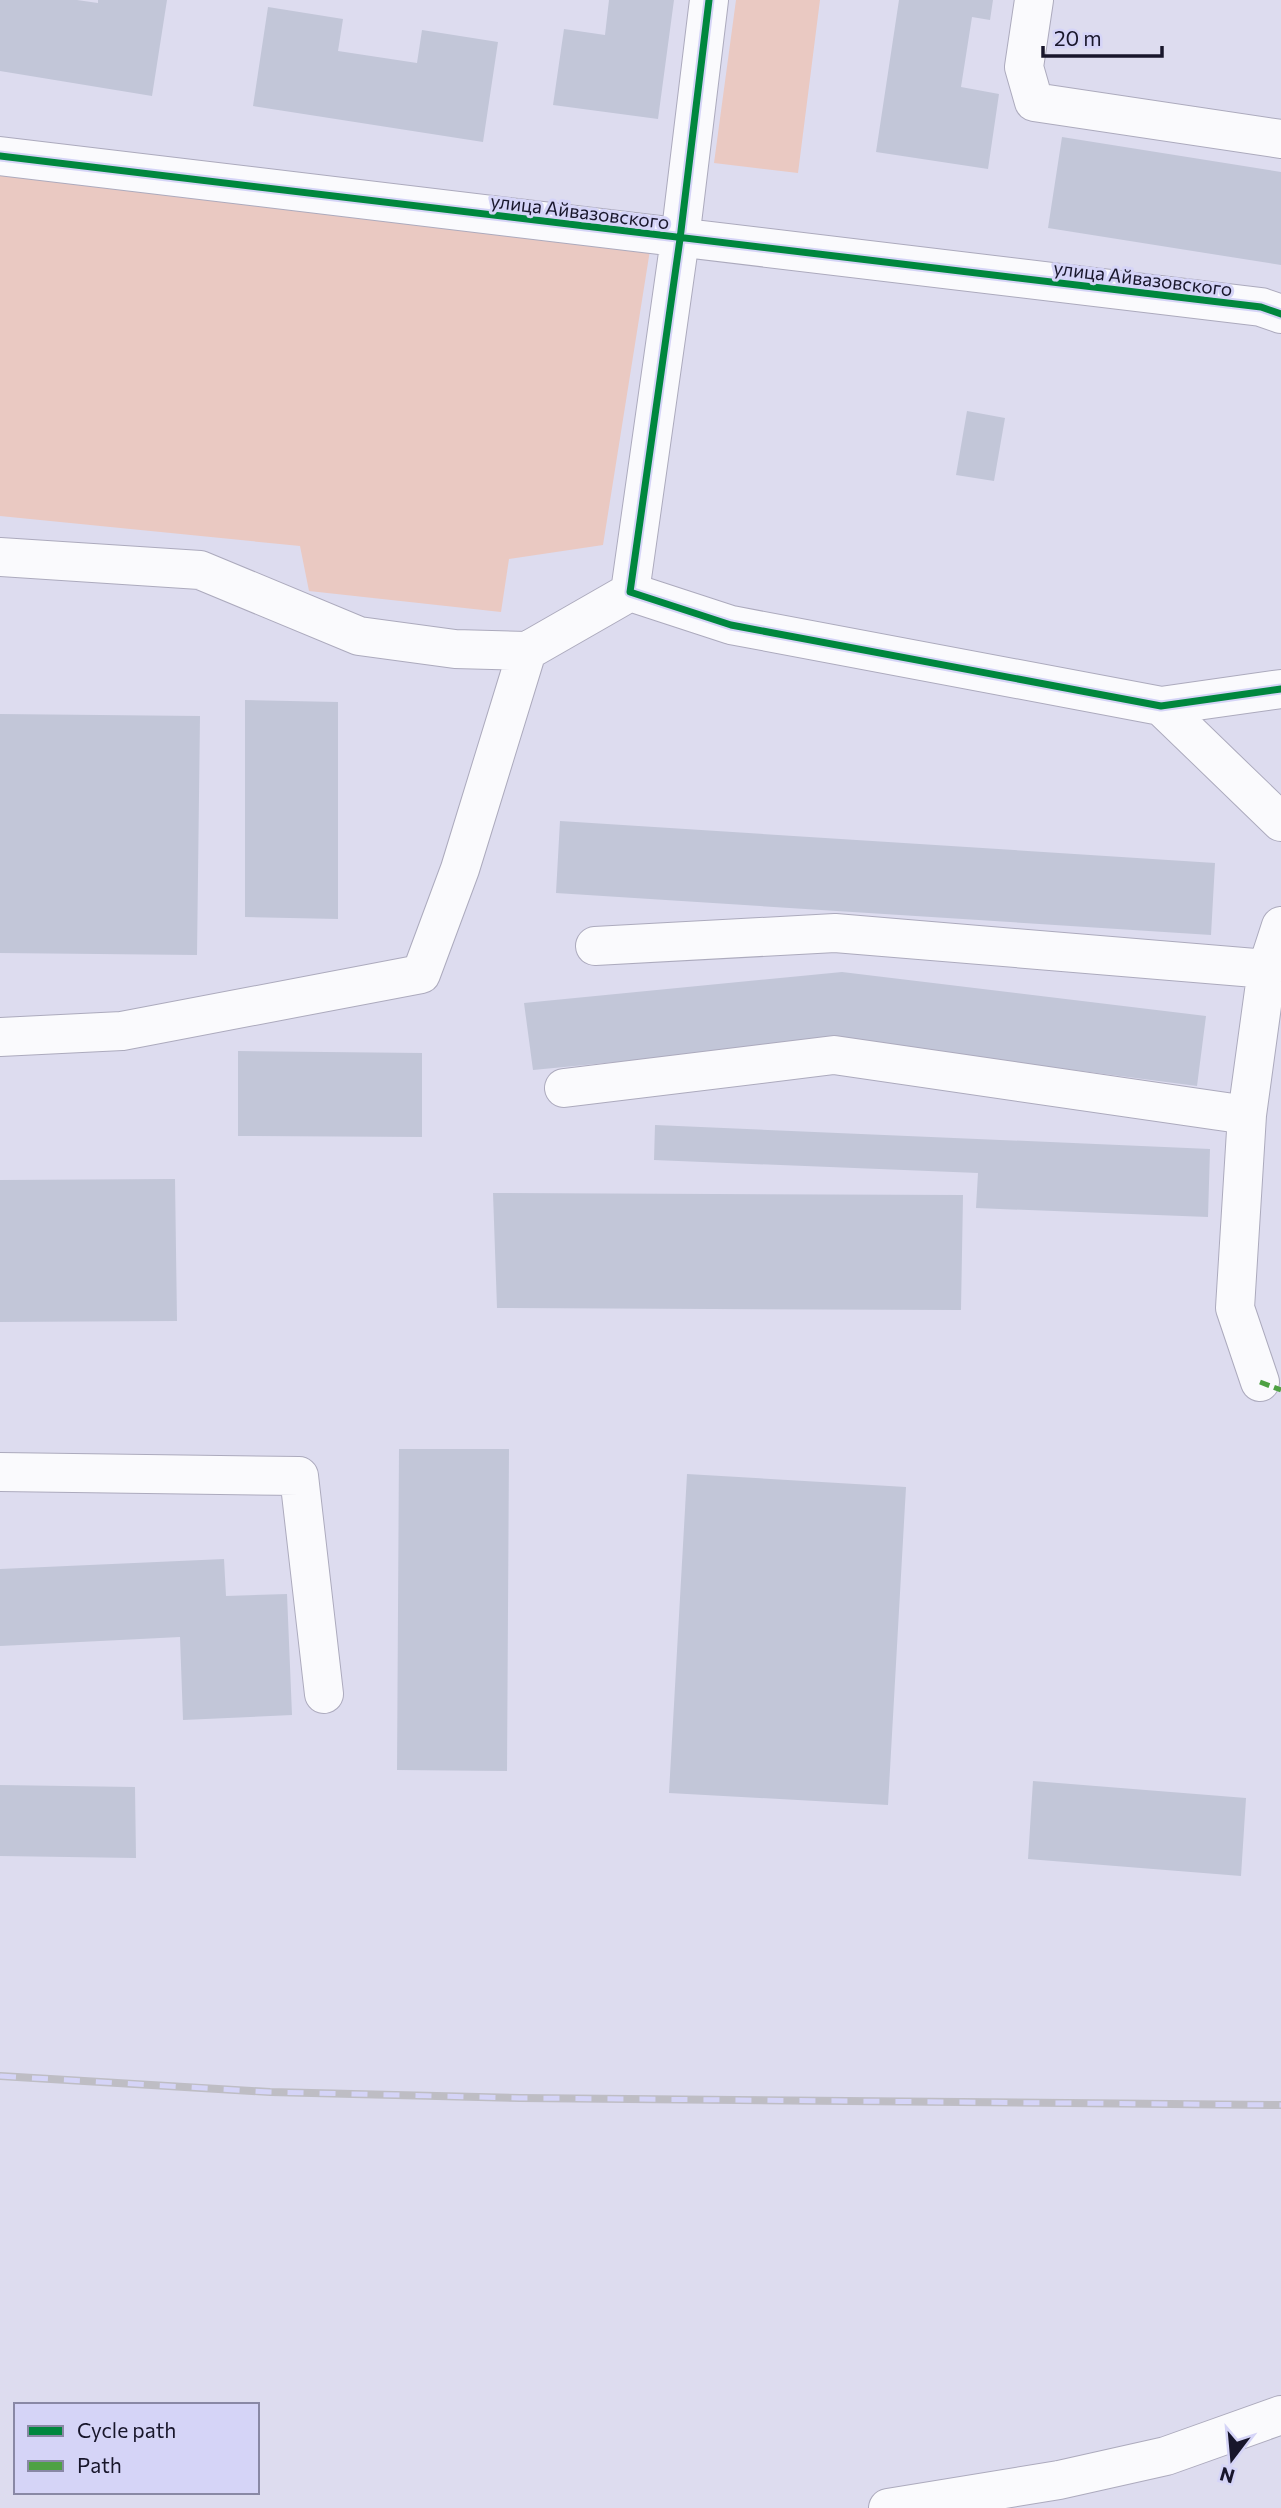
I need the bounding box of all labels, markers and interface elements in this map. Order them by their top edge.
scale bar [1043,14,1162,58]
text: 20 m [1054,25,1102,50]
street label: улица Айвазовского [489,189,671,233]
street label: улица Айвазовского [1052,256,1234,300]
legend [14,2403,259,2494]
text: Cycle path [77,2417,176,2442]
north arrow [1197,2424,1267,2494]
text: Path [77,2452,122,2477]
text: N [1217,2463,1237,2489]

